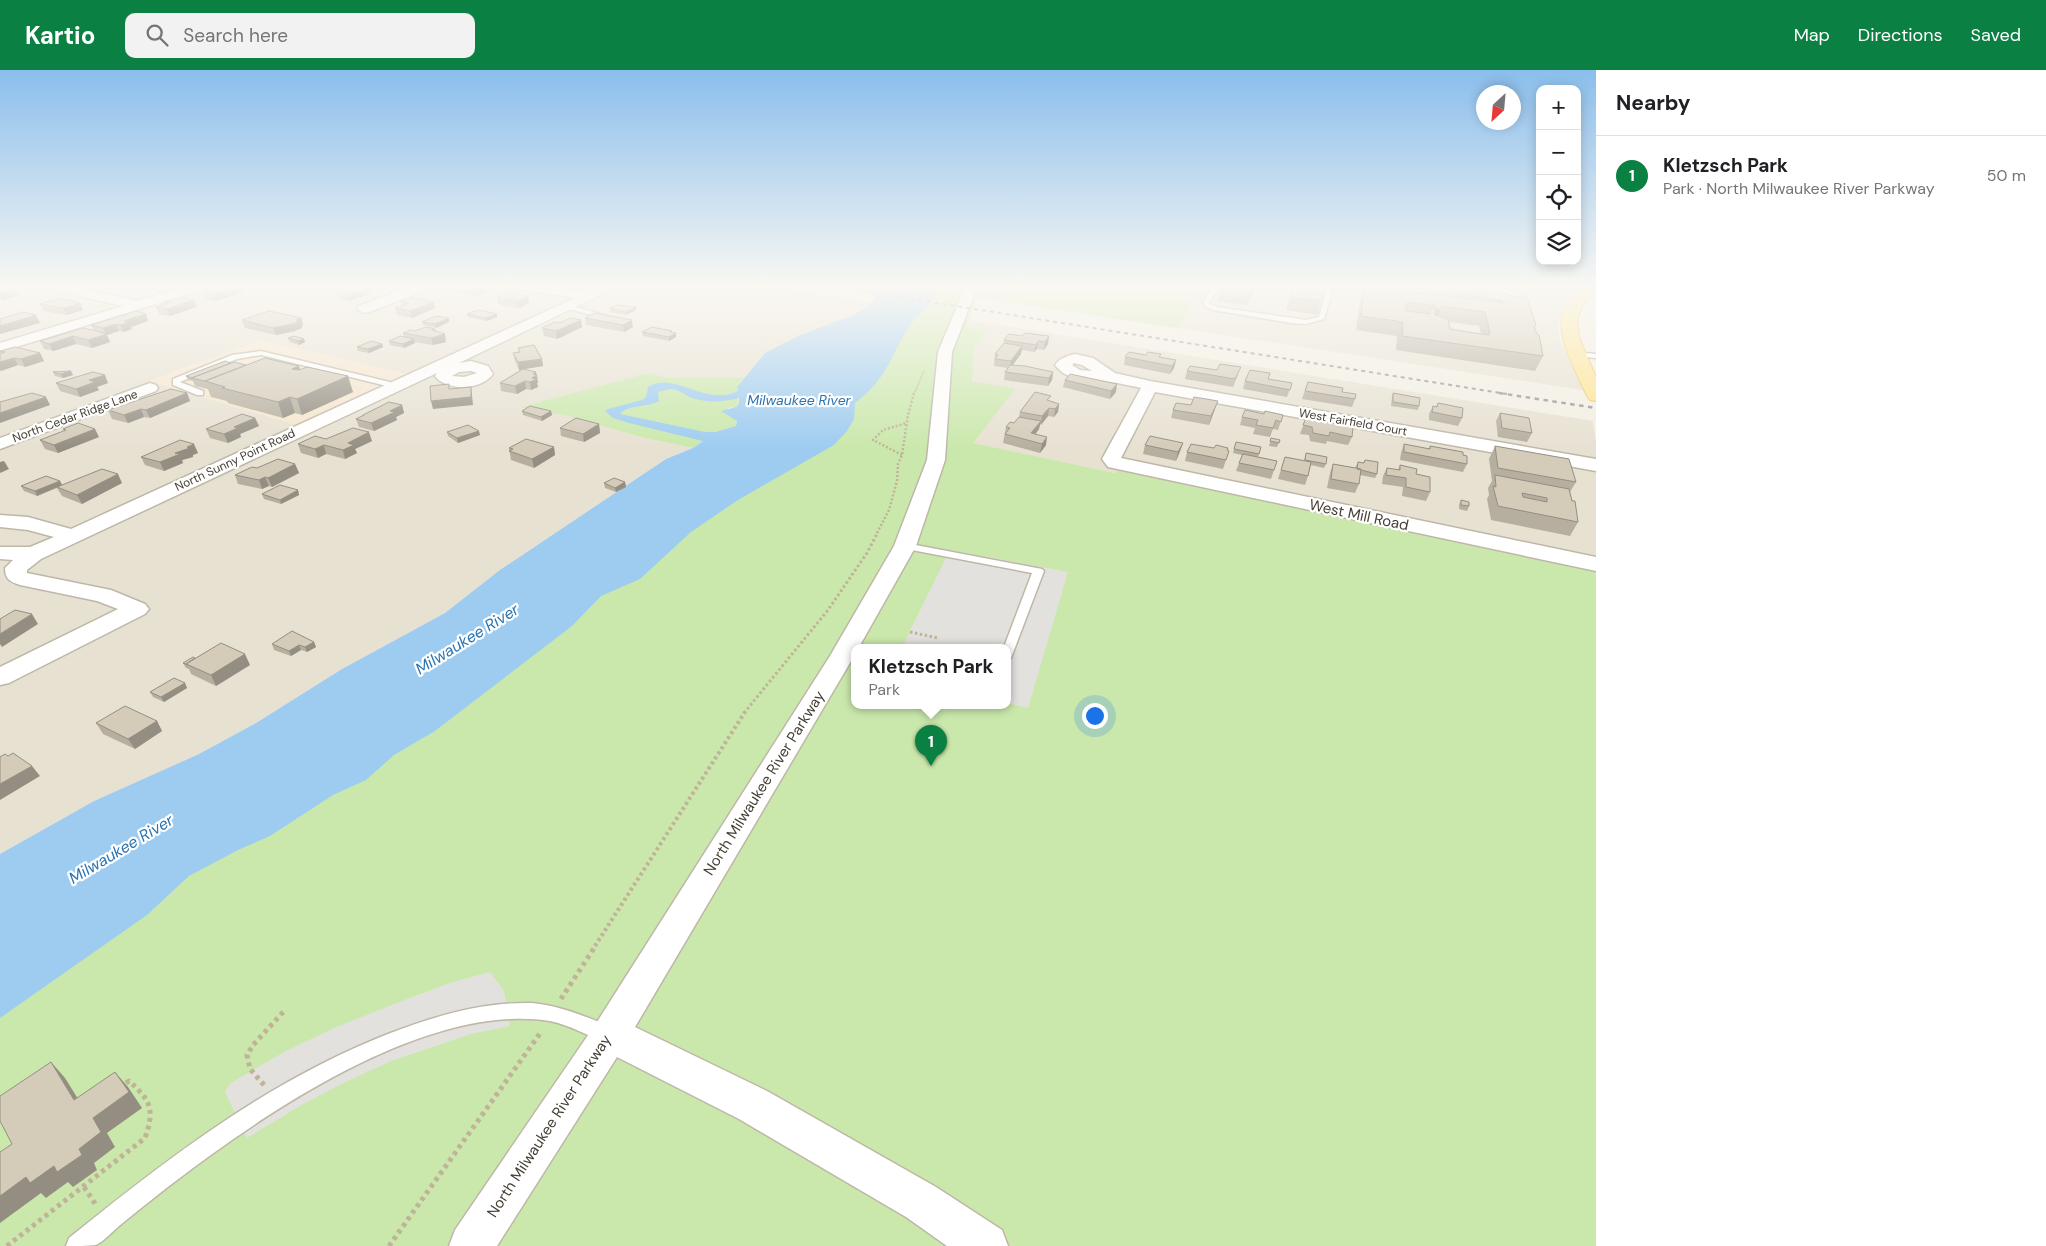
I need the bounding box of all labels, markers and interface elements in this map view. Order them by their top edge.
search box [125,13,475,58]
text: Kartio [25,20,95,51]
icon: search [143,21,171,49]
text: Search here [183,23,288,48]
text: Map [1794,23,1830,47]
text: Directions [1858,23,1943,47]
text: Saved [1971,23,2021,47]
north arrow [1476,85,1521,130]
map controls [1536,85,1581,265]
button: + [1536,85,1581,130]
text: Nearby [1616,89,1690,117]
button: − [1536,130,1581,175]
text: Kletzsch Park [1663,153,1788,178]
text: 1 [1629,165,1635,186]
text: 50 m [1987,165,2026,186]
button: locate [1536,175,1581,220]
text: Park · North Milwaukee River Parkway [1663,178,1935,199]
button: layers [1536,220,1581,265]
street label: North Cedar Ridge Lane [10,386,140,446]
water label: Milwaukee River [747,391,852,409]
street label: West Fairfield Court [1297,405,1409,439]
street label: North Sunny Point Road [172,425,298,495]
street label: West Mill Road [1307,495,1411,535]
water label: Milwaukee River [411,598,524,679]
popup [851,644,1011,709]
text: Kletzsch Park [868,654,994,679]
text: Park [868,679,900,700]
street label: North Milwaukee River Parkway [699,686,830,879]
your location [1082,703,1108,729]
pin: 1 [915,725,947,766]
water label: Milwaukee River [65,809,178,889]
street label: North Milwaukee River Parkway [482,1030,616,1221]

